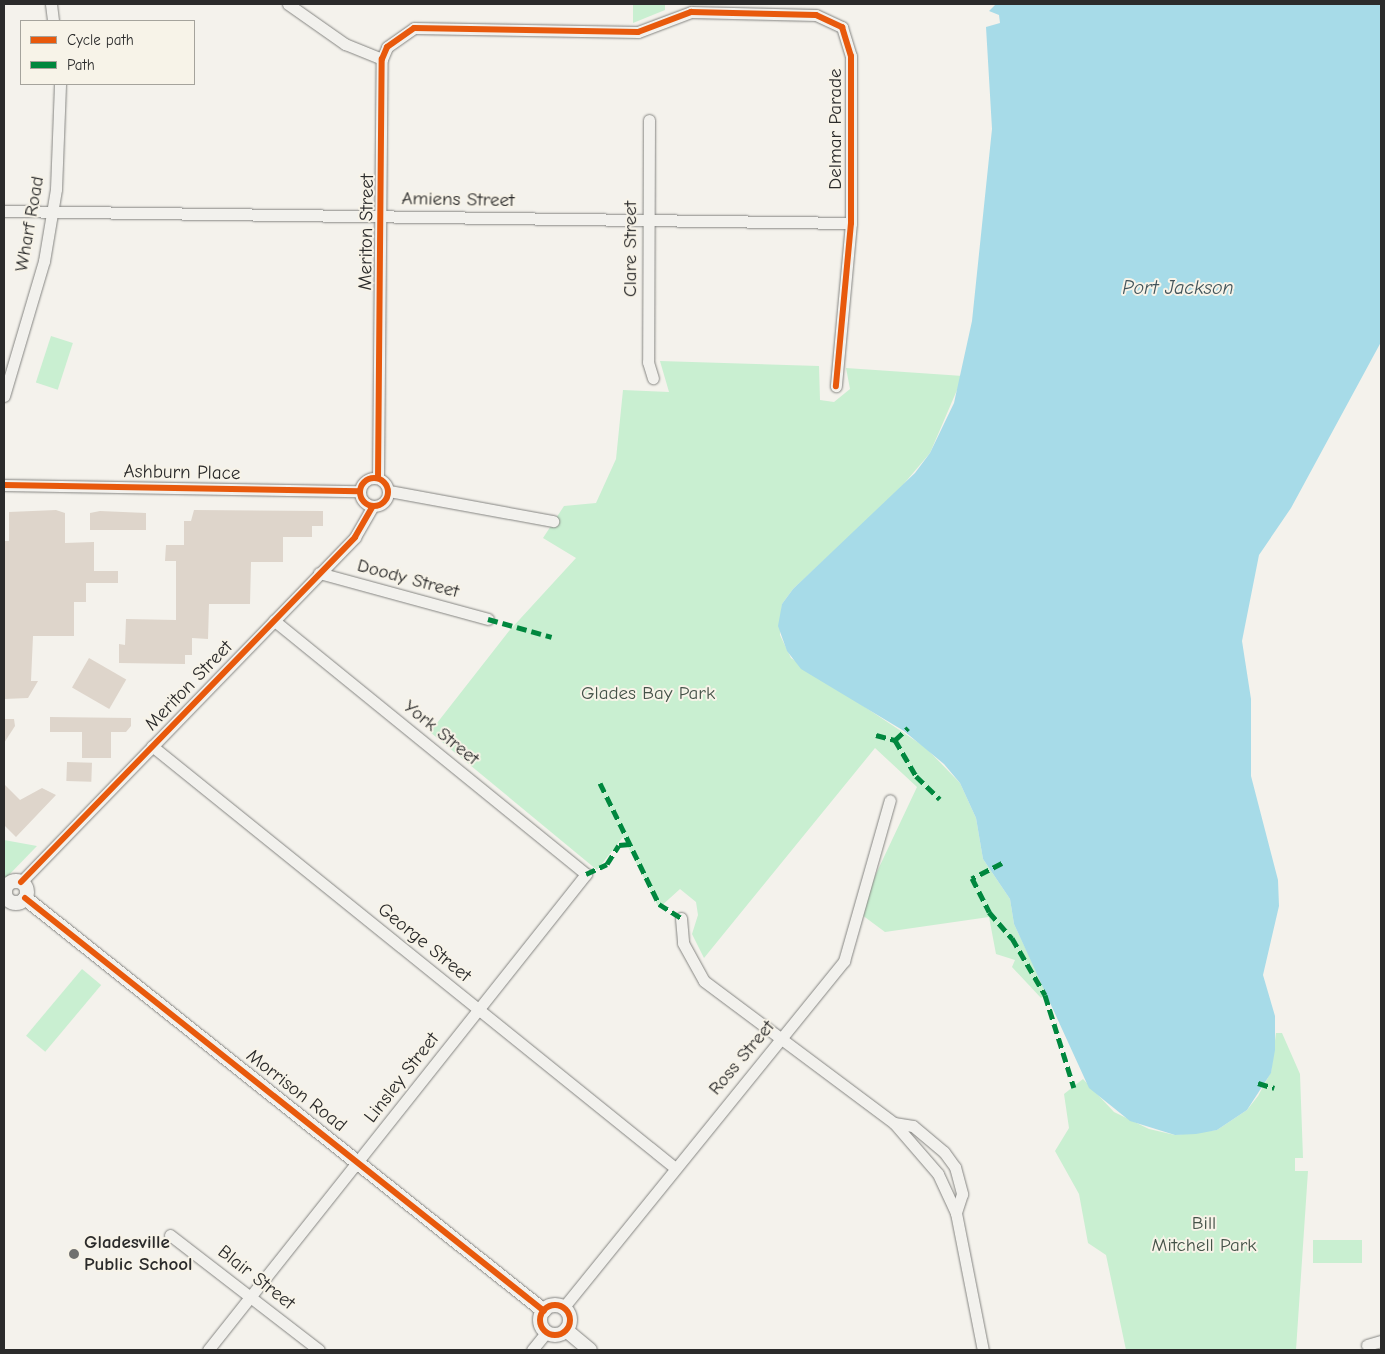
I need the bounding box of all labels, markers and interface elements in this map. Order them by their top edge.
legend [20,20,195,85]
text: Cycle path [67,31,134,49]
text: Path [67,56,95,74]
street label: Delmar Parade [825,68,847,190]
street label: Meriton Street [355,173,379,291]
street label: Wharf Road [10,174,50,274]
street label: Amiens Street [401,188,515,212]
street label: Clare Street [620,201,642,297]
water label: Port Jackson [1122,275,1234,299]
street label: Ashburn Place [123,461,241,485]
street label: Doody Street [355,554,461,604]
street label: Meriton Street [140,636,238,736]
park label: Glades Bay Park [581,683,715,705]
street label: York Street [399,696,483,770]
street label: George Street [373,898,475,988]
street label: Ross Street [704,1016,780,1100]
street label: Linsley Street [360,1028,444,1128]
street label: Morrison Road [241,1045,351,1137]
park label: Bill Mitchell Park [1151,1213,1257,1257]
place label: Gladesville Public School [84,1232,193,1276]
street label: Blair Street [213,1241,299,1315]
marker: Gladesville Public School [68,1248,80,1260]

